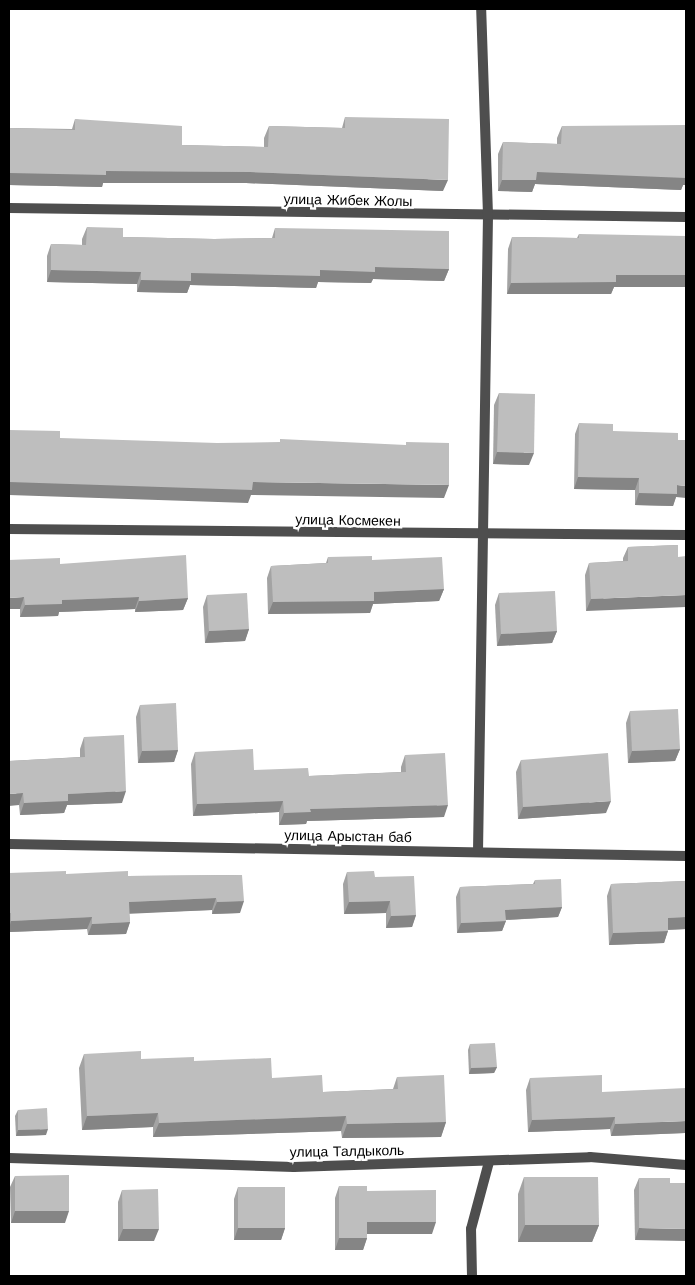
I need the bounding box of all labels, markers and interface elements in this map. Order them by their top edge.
street label: улица Жибек Жолы [283,190,413,210]
street label: улица Космекен [295,511,401,529]
street label: улица Арыстан баб [284,826,412,846]
street label: улица Талдыколь [290,1142,404,1160]

